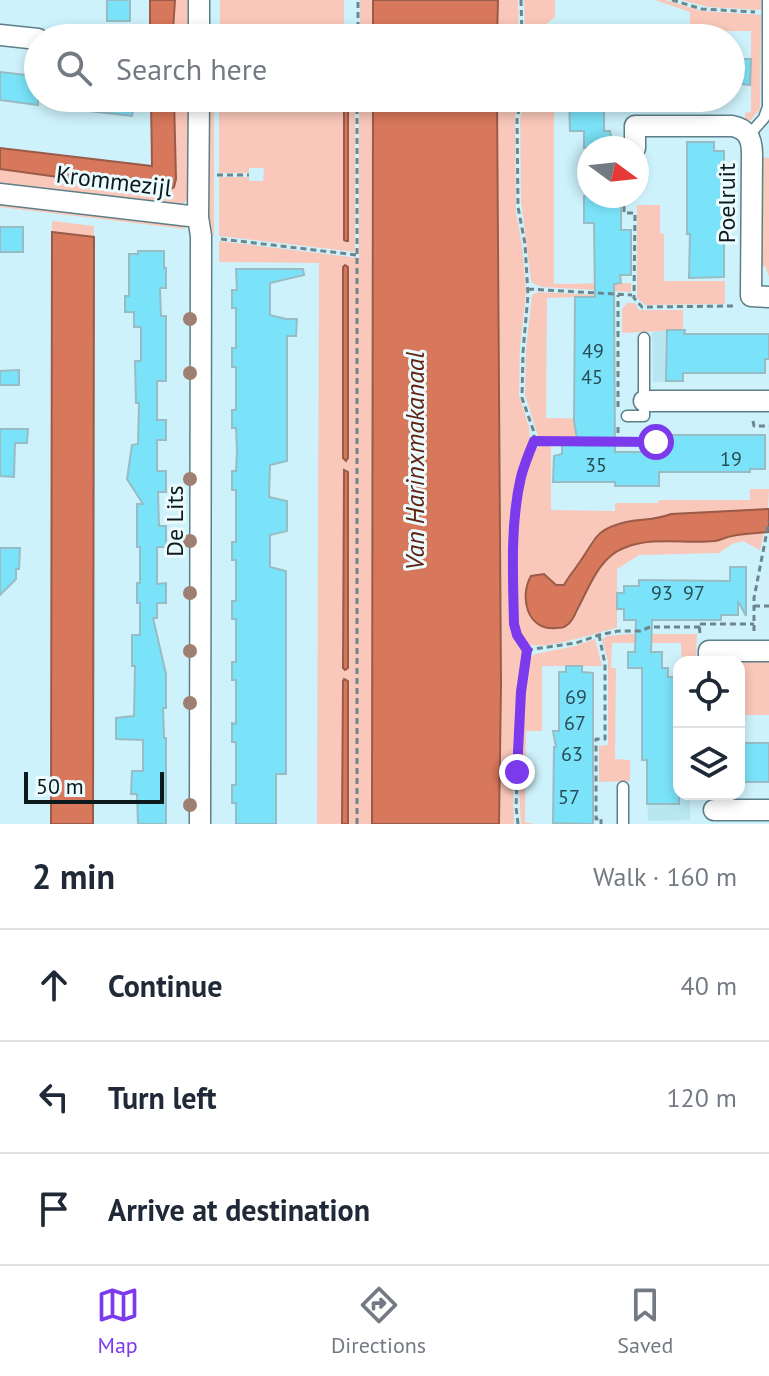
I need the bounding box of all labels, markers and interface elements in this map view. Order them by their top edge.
search box [24,24,745,112]
icon: search [52,46,96,90]
text: Search here [116,49,267,88]
north arrow [577,136,649,208]
street label: Krommezijl [54,159,174,203]
street label: Poelruit [711,163,742,243]
house number: 49 [582,338,604,364]
water label: Van Harinxmakanaal [398,351,431,571]
house number: 45 [581,364,603,390]
route start [638,424,674,460]
house number: 19 [720,446,742,472]
house number: 35 [585,452,607,478]
street label: De Lits [159,485,190,557]
house number: 93 [651,580,673,606]
house number: 97 [683,580,705,606]
map controls [673,656,745,800]
button: locate [673,656,745,728]
house number: 69 [565,684,587,710]
house number: 67 [564,710,586,736]
button: layers [673,728,745,800]
house number: 63 [561,741,583,767]
route end [499,754,535,790]
scale bar [24,768,164,804]
text: 50 m [36,772,84,800]
house number: 57 [558,784,580,810]
text: 2 min [32,854,115,898]
text: Walk · 160 m [593,860,737,893]
icon: ahead [32,963,76,1007]
text: Continue [108,966,222,1005]
text: 40 m [681,969,737,1002]
icon: left [32,1075,76,1119]
text: Turn left [108,1078,216,1117]
text: 120 m [666,1081,737,1114]
icon: arrive [32,1187,76,1231]
text: Arrive at destination [108,1190,370,1229]
tab: Map [96,1283,140,1359]
tab: Directions [331,1283,426,1359]
tab: Saved [617,1283,673,1359]

